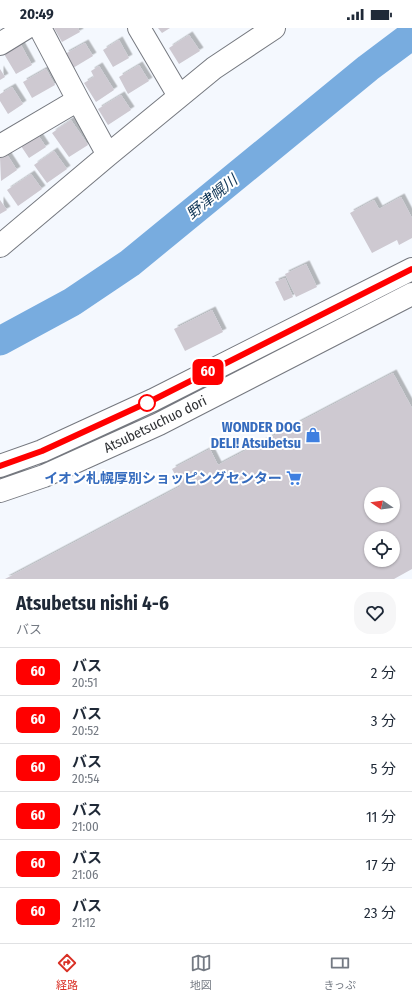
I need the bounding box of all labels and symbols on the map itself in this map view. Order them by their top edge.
water label: 野津幌川 [183,170,243,223]
line badge: 60 [190,359,226,385]
street label: Atsubetsuchuo dori [101,392,209,457]
unlabelled marker [138,394,156,412]
place label: WONDER DOG DELI! Atsubetsu [211,419,301,452]
shop icon: WONDER DOG DELI! Atsubetsu [304,426,322,444]
supermarket icon: イオン札幌厚別ショッピングセンター [285,469,303,487]
place label: イオン札幌厚別ショッピングセンター [44,470,282,487]
north arrow [364,487,400,523]

